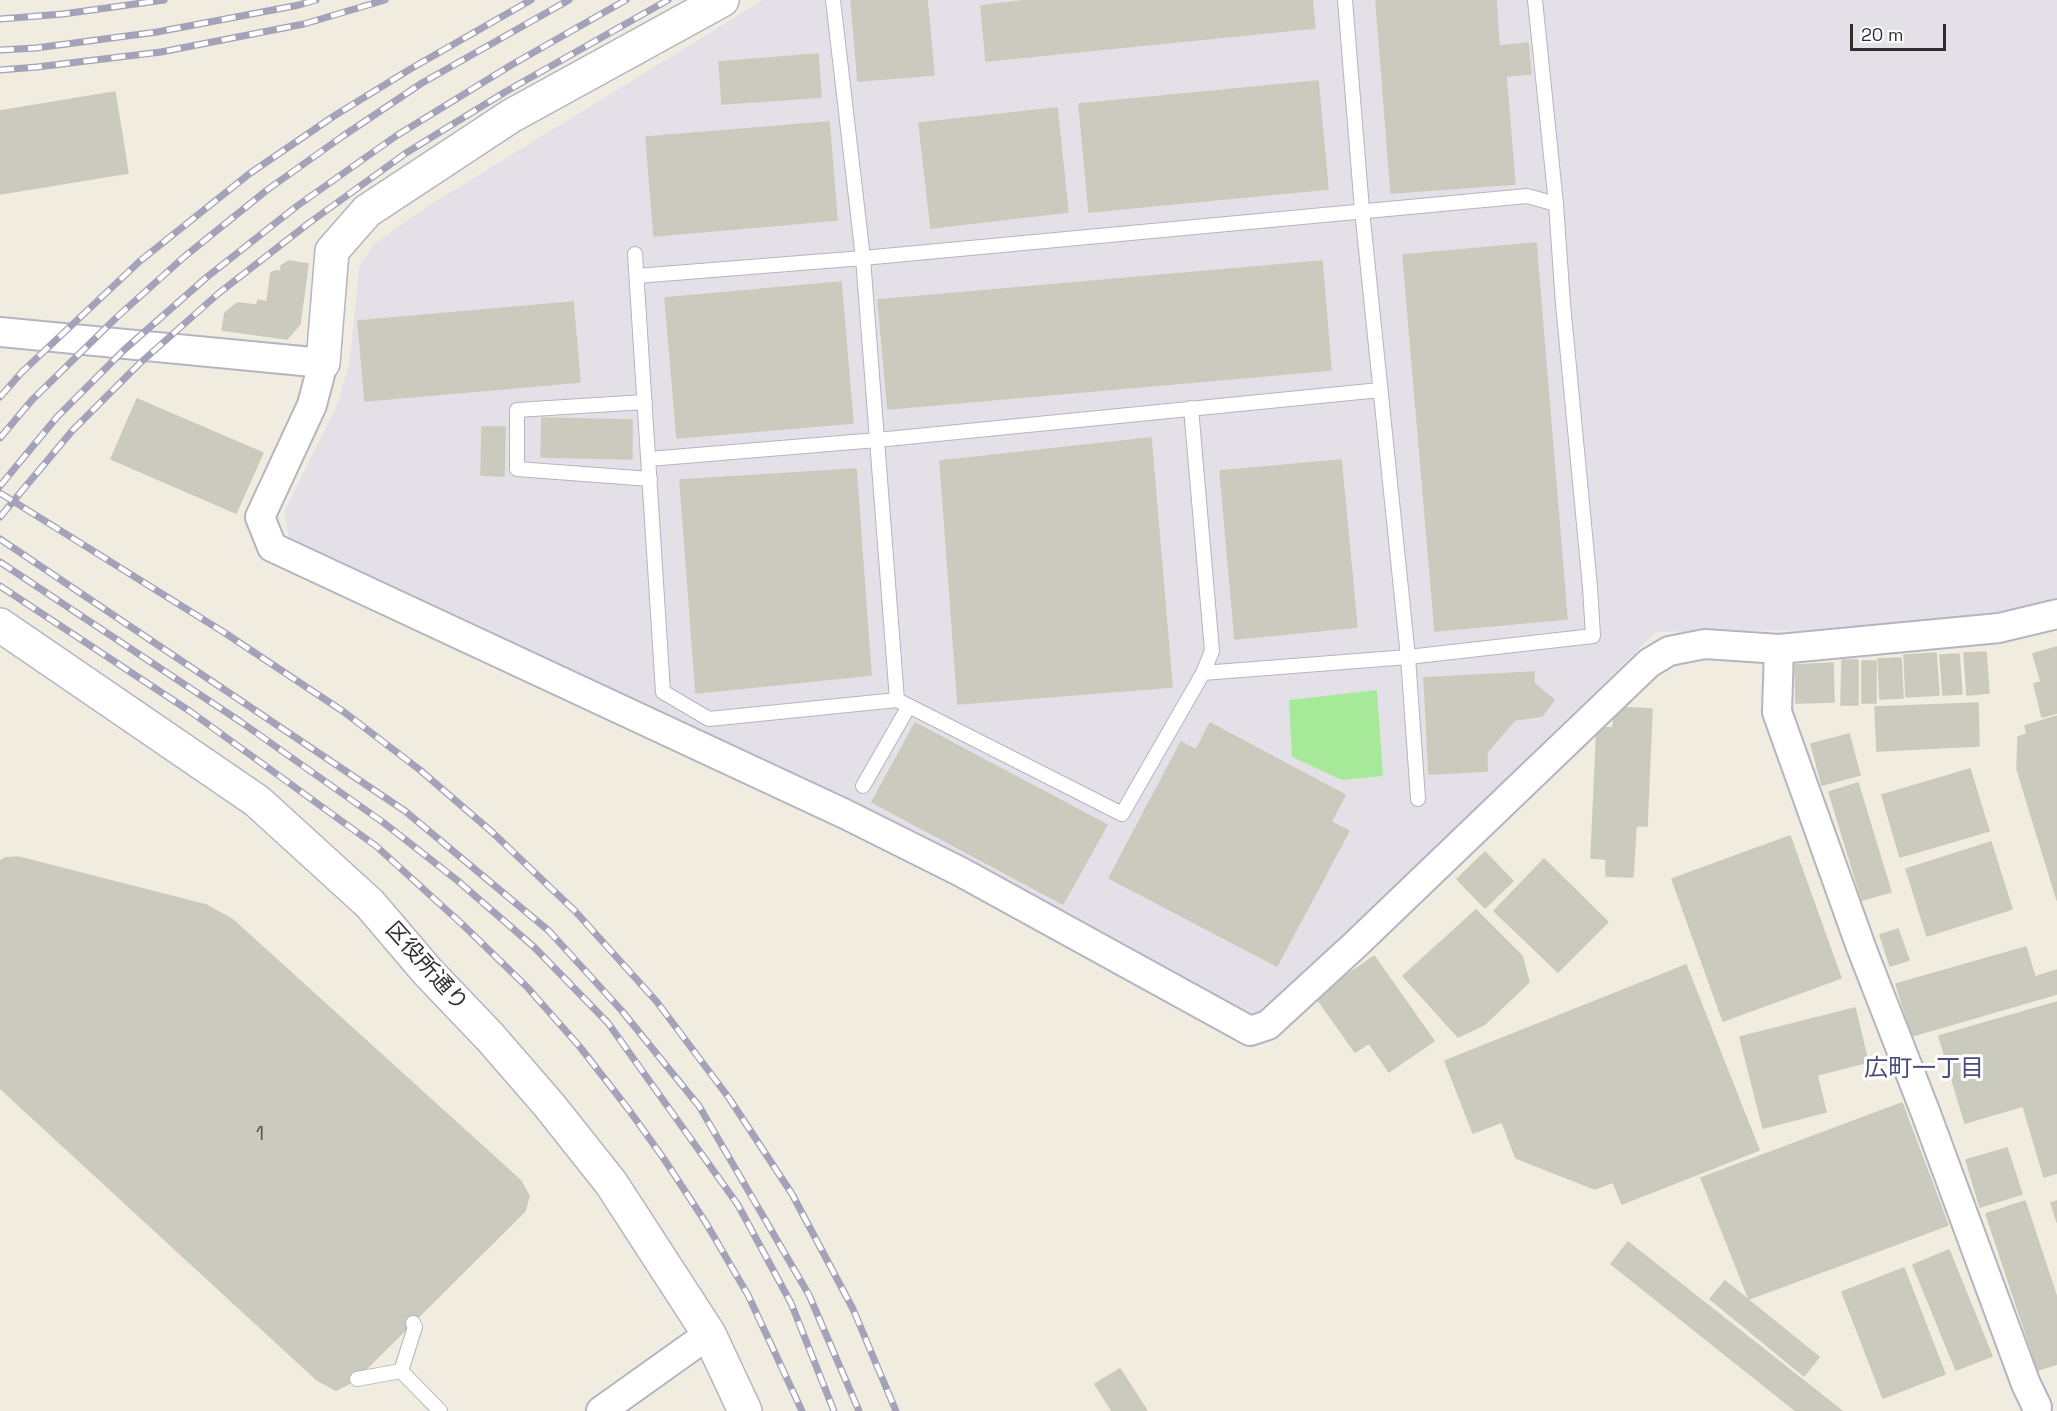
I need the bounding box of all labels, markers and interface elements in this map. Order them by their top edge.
scale bar [1853,12,1949,50]
text: 20 m [1861,23,1904,46]
street label: 区役所通り [379,917,473,1017]
district label: 広町一丁目 [1864,1055,1984,1083]
house number: 1 [256,1123,264,1147]

